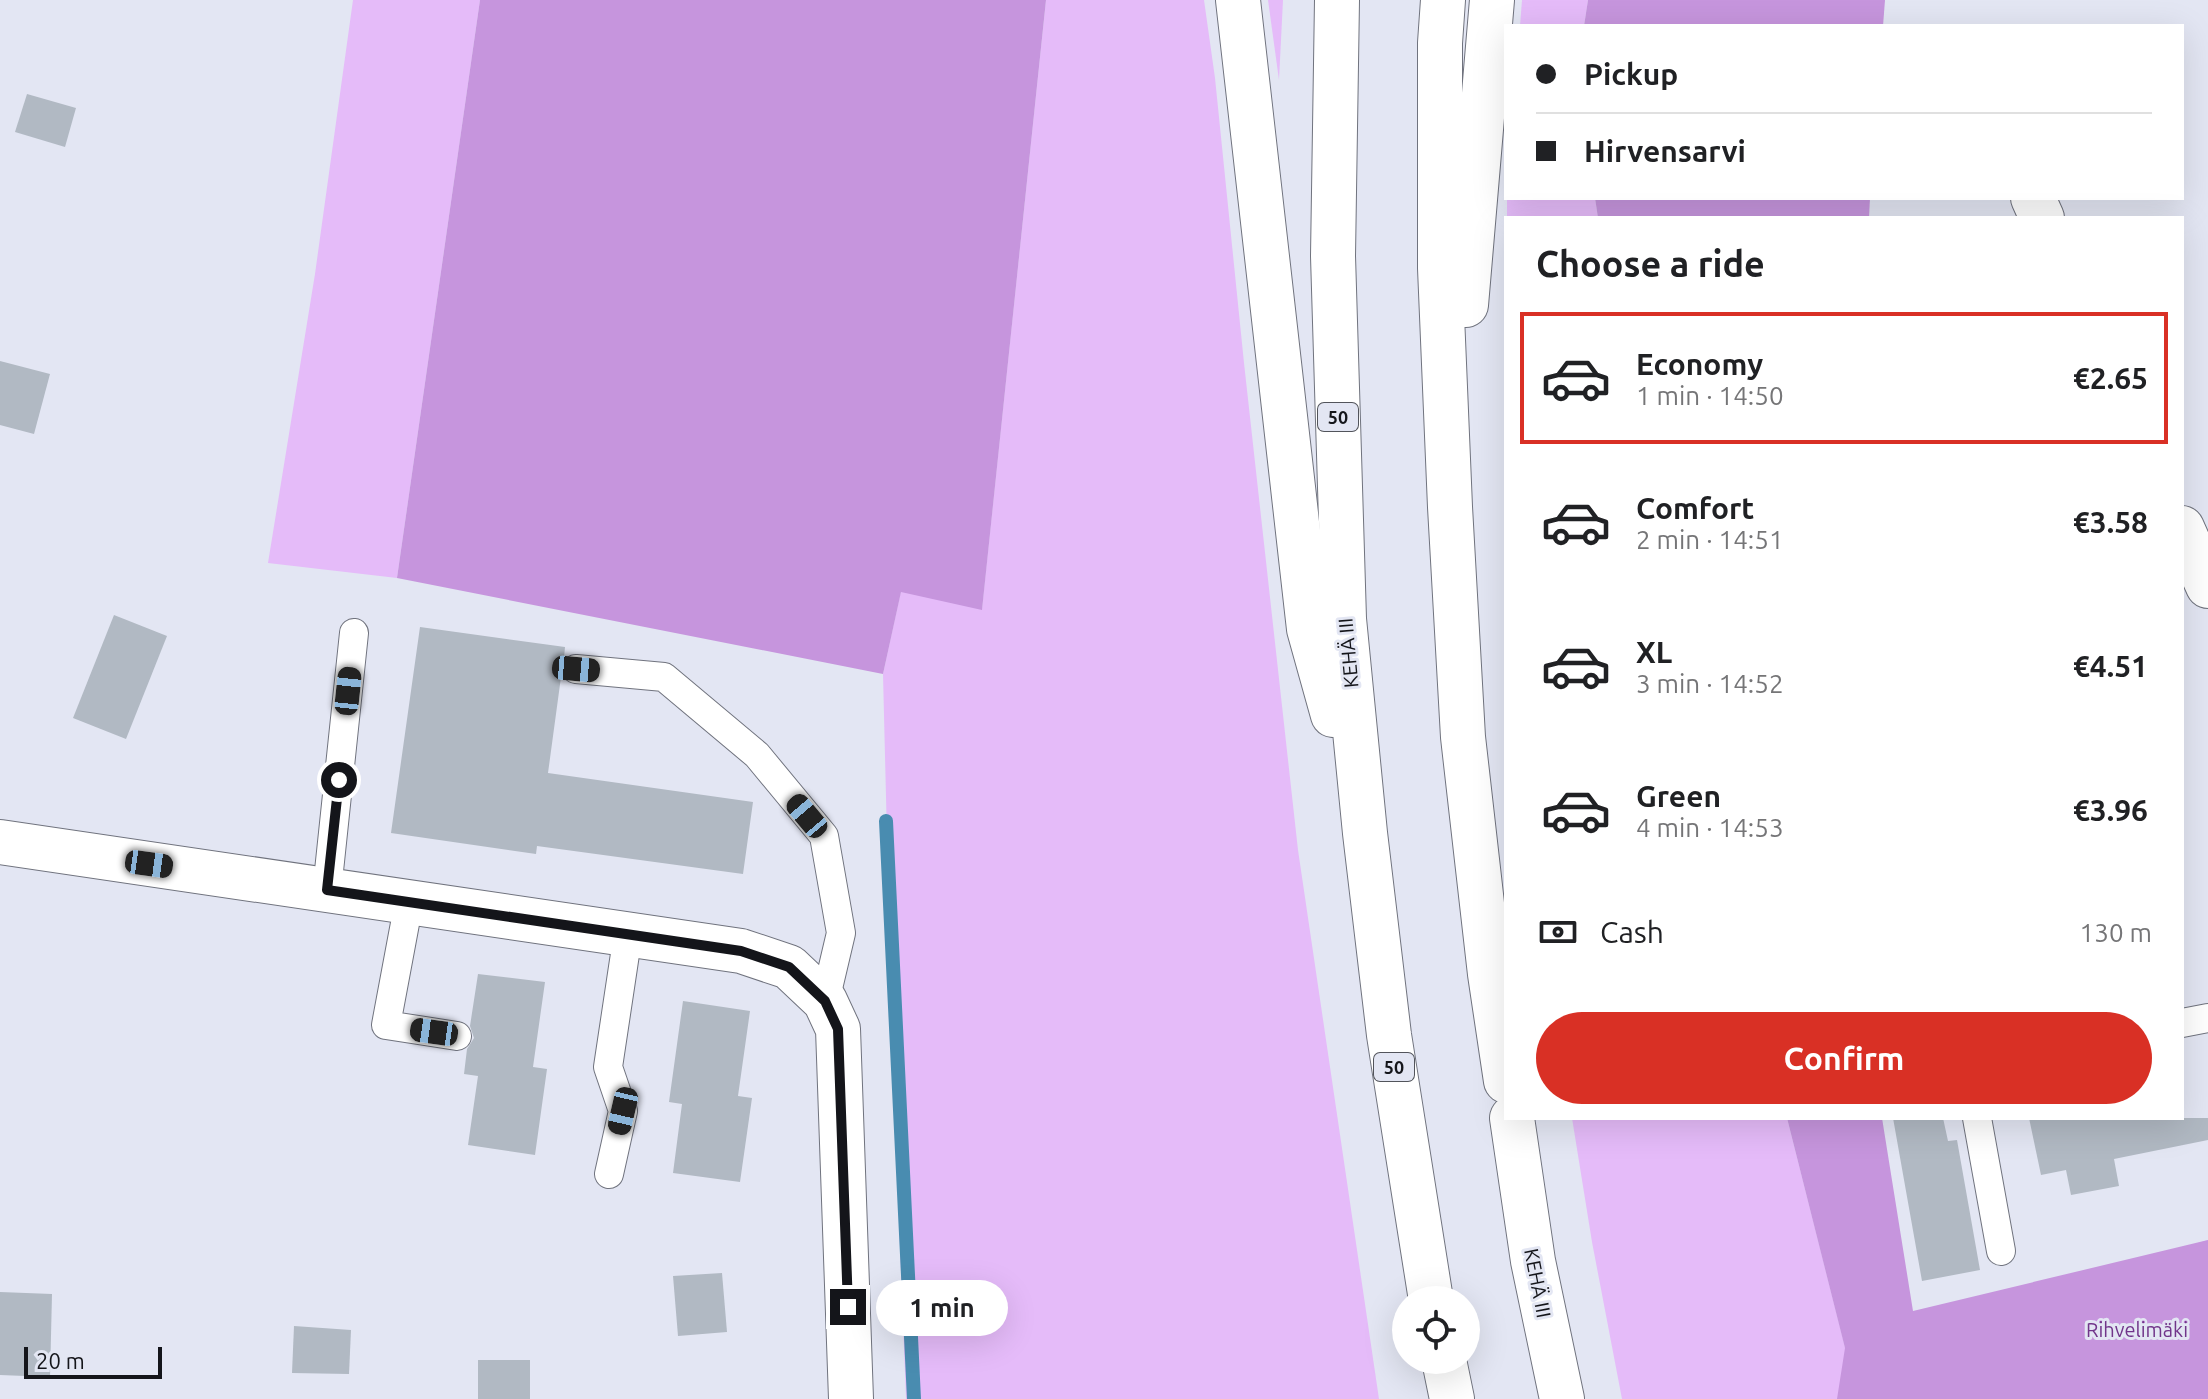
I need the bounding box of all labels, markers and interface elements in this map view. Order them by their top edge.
text: Pickup [1584,57,1678,91]
text: Hirvensarvi [1584,134,1746,168]
text: Choose a ride [1536,243,1765,284]
icon: car [1540,342,1612,414]
text: Economy [1636,347,1763,381]
text: €2.65 [2073,361,2148,395]
text: 1 min · 14:50 [1636,381,1784,410]
road number: 50 [1318,403,1358,431]
icon: car [1540,486,1612,558]
text: Comfort [1636,491,1754,525]
text: €3.58 [2073,505,2148,539]
text: 2 min · 14:51 [1636,525,1784,554]
street label: KEHÄ III [1333,617,1363,689]
icon: car [1540,630,1612,702]
text: XL [1636,635,1672,669]
text: €4.51 [2073,649,2148,683]
car [551,655,601,683]
car [334,666,362,716]
text: 3 min · 14:52 [1636,669,1784,698]
route start [321,762,357,798]
icon: car [1540,774,1612,846]
text: Green [1636,779,1721,813]
car [782,790,832,842]
text: €3.96 [2073,793,2148,827]
text: 4 min · 14:53 [1636,813,1784,842]
car [124,849,174,879]
icon: cash [1536,910,1580,954]
text: Cash [1600,915,1664,949]
text: 130 m [2080,918,2152,947]
button: Confirm [1536,1012,2152,1104]
car [409,1017,459,1047]
road number: 50 [1374,1053,1414,1081]
car [606,1085,640,1137]
street label: KEHÄ III [1520,1246,1556,1320]
callout: 1 min [876,1279,1008,1335]
map controls [1392,1286,1480,1374]
button: locate [1392,1286,1480,1374]
route end [830,1289,866,1325]
text: 1 min [909,1293,975,1322]
park label: Rihvelimäki [2086,1318,2188,1341]
scale bar [24,1343,162,1379]
text: 20 m [36,1348,85,1373]

